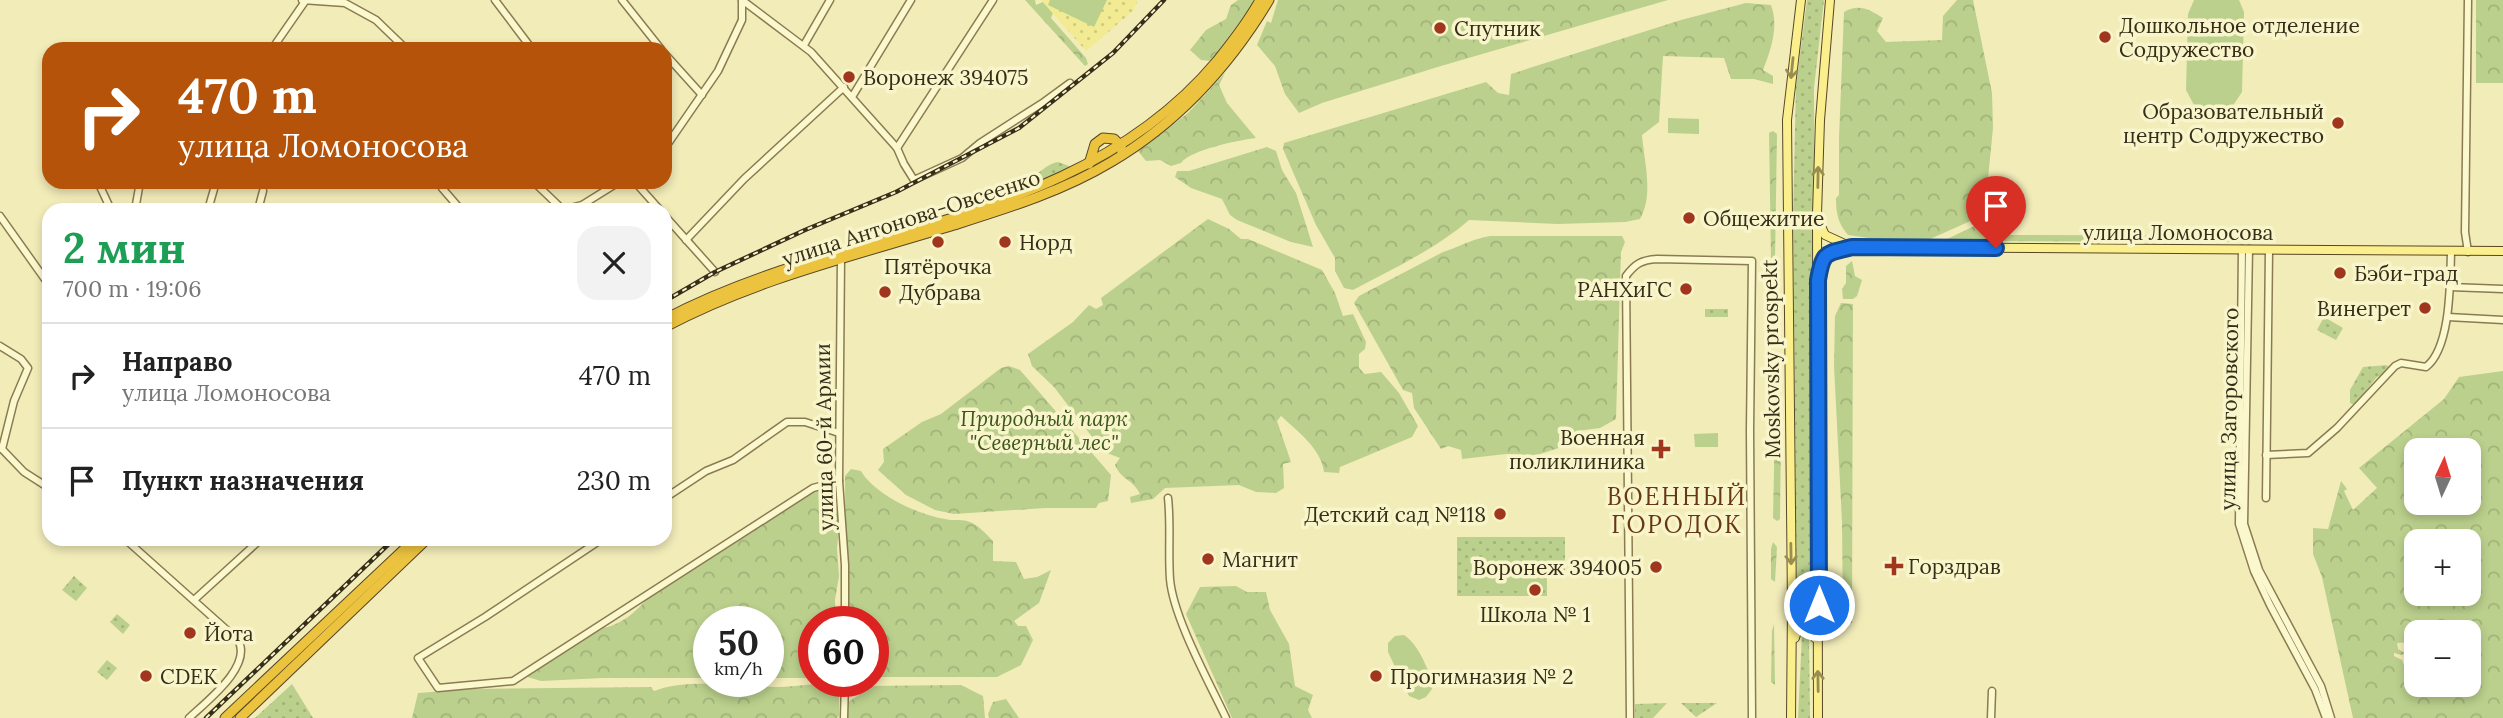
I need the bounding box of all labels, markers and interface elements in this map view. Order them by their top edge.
place label: Дошкольное отделение Содружество [2119,12,2360,63]
place label: Спутник [1454,15,1541,42]
marker: Спутник [1432,20,1448,36]
marker: Дошкольное отделение Содружество [2097,29,2113,45]
one-way arrow [1785,56,1798,78]
text: 470 m [178,64,317,126]
place label: Воронеж 394075 [863,64,1028,91]
marker: Воронеж 394075 [841,69,857,85]
icon: right [63,70,154,161]
place label: Образовательный центр Содружество [2123,98,2324,149]
marker: Образовательный центр Содружество [2330,115,2346,131]
text: улица Ломоносова [178,125,469,166]
street label: улица Антонова-Овсеенко [778,163,1044,273]
one-way arrow [1812,166,1825,189]
pin [1966,176,2026,248]
icon: arrive [1977,187,2015,225]
place label: Общежитие [1703,205,1824,232]
marker: Общежитие [1681,210,1697,226]
street label: улица Ломоносова [2083,219,2274,246]
text: 2 мин [63,221,186,275]
button: close [577,226,651,300]
place label: Норд [1019,229,1072,256]
marker: Пятёрочка [930,234,946,250]
marker: Норд [997,234,1013,250]
place label: Пятёрочка [884,253,992,280]
street label: Moskovsky prospekt [1756,258,1786,459]
place label: Бэби-град [2354,260,2458,287]
marker: Бэби-град [2332,265,2348,281]
text: 700 m · 19:06 [63,274,202,303]
place label: РАНХиГС [1577,276,1672,303]
place label: Дубрава [899,279,981,306]
marker: РАНХиГС [1678,281,1694,297]
marker: Дубрава [877,284,893,300]
place label: Винегрет [2317,295,2411,322]
marker: Винегрет [2417,300,2433,316]
street label: улица Загоровского [2214,307,2244,511]
street label: улица 60-й Армии [809,343,839,531]
text: Направо [122,345,233,378]
icon: right [63,357,101,395]
text: 470 m [579,359,651,392]
text: улица Ломоносова [122,378,331,407]
park label: Природный парк "Северный лес" [960,405,1128,456]
place label: Военная поликлиника [1509,424,1645,475]
north arrow [2404,438,2482,514]
map controls [2404,438,2481,697]
marker: Военная поликлиника [1651,439,1671,459]
icon: arrive [63,462,101,500]
text: Пункт назначения [122,464,364,497]
text: 230 m [577,464,651,497]
district label: ВОЕННЫЙ ГОРОДОК [1607,481,1747,540]
place label: Детский сад №118 [1304,501,1486,528]
marker: Детский сад №118 [1492,506,1508,522]
button: + [2404,529,2481,606]
one-way arrow [1785,542,1798,565]
place label: Магнит [1222,546,1298,573]
marker: Магнит [1200,551,1216,567]
place label: Горздрав [1908,553,2001,580]
place label: Воронеж 394005 [1473,554,1642,581]
marker: Горздрав [1886,558,1902,574]
marker: Воронеж 394005 [1648,559,1664,575]
position arrow [1782,568,1856,642]
marker: Школа № 1 [1527,582,1543,598]
place label: Школа № 1 [1480,601,1590,628]
speed limit sign: 60 [798,606,889,697]
place label: Йота [204,620,254,647]
text: 50 [718,620,759,665]
button: − [2404,620,2481,697]
marker: Йота [182,625,198,641]
text: km/h [714,657,763,680]
place label: CDEK [160,663,218,690]
place label: Прогимназия № 2 [1390,663,1573,690]
marker: CDEK [138,668,154,684]
marker: Прогимназия № 2 [1368,668,1384,684]
one-way arrow [1811,670,1825,693]

